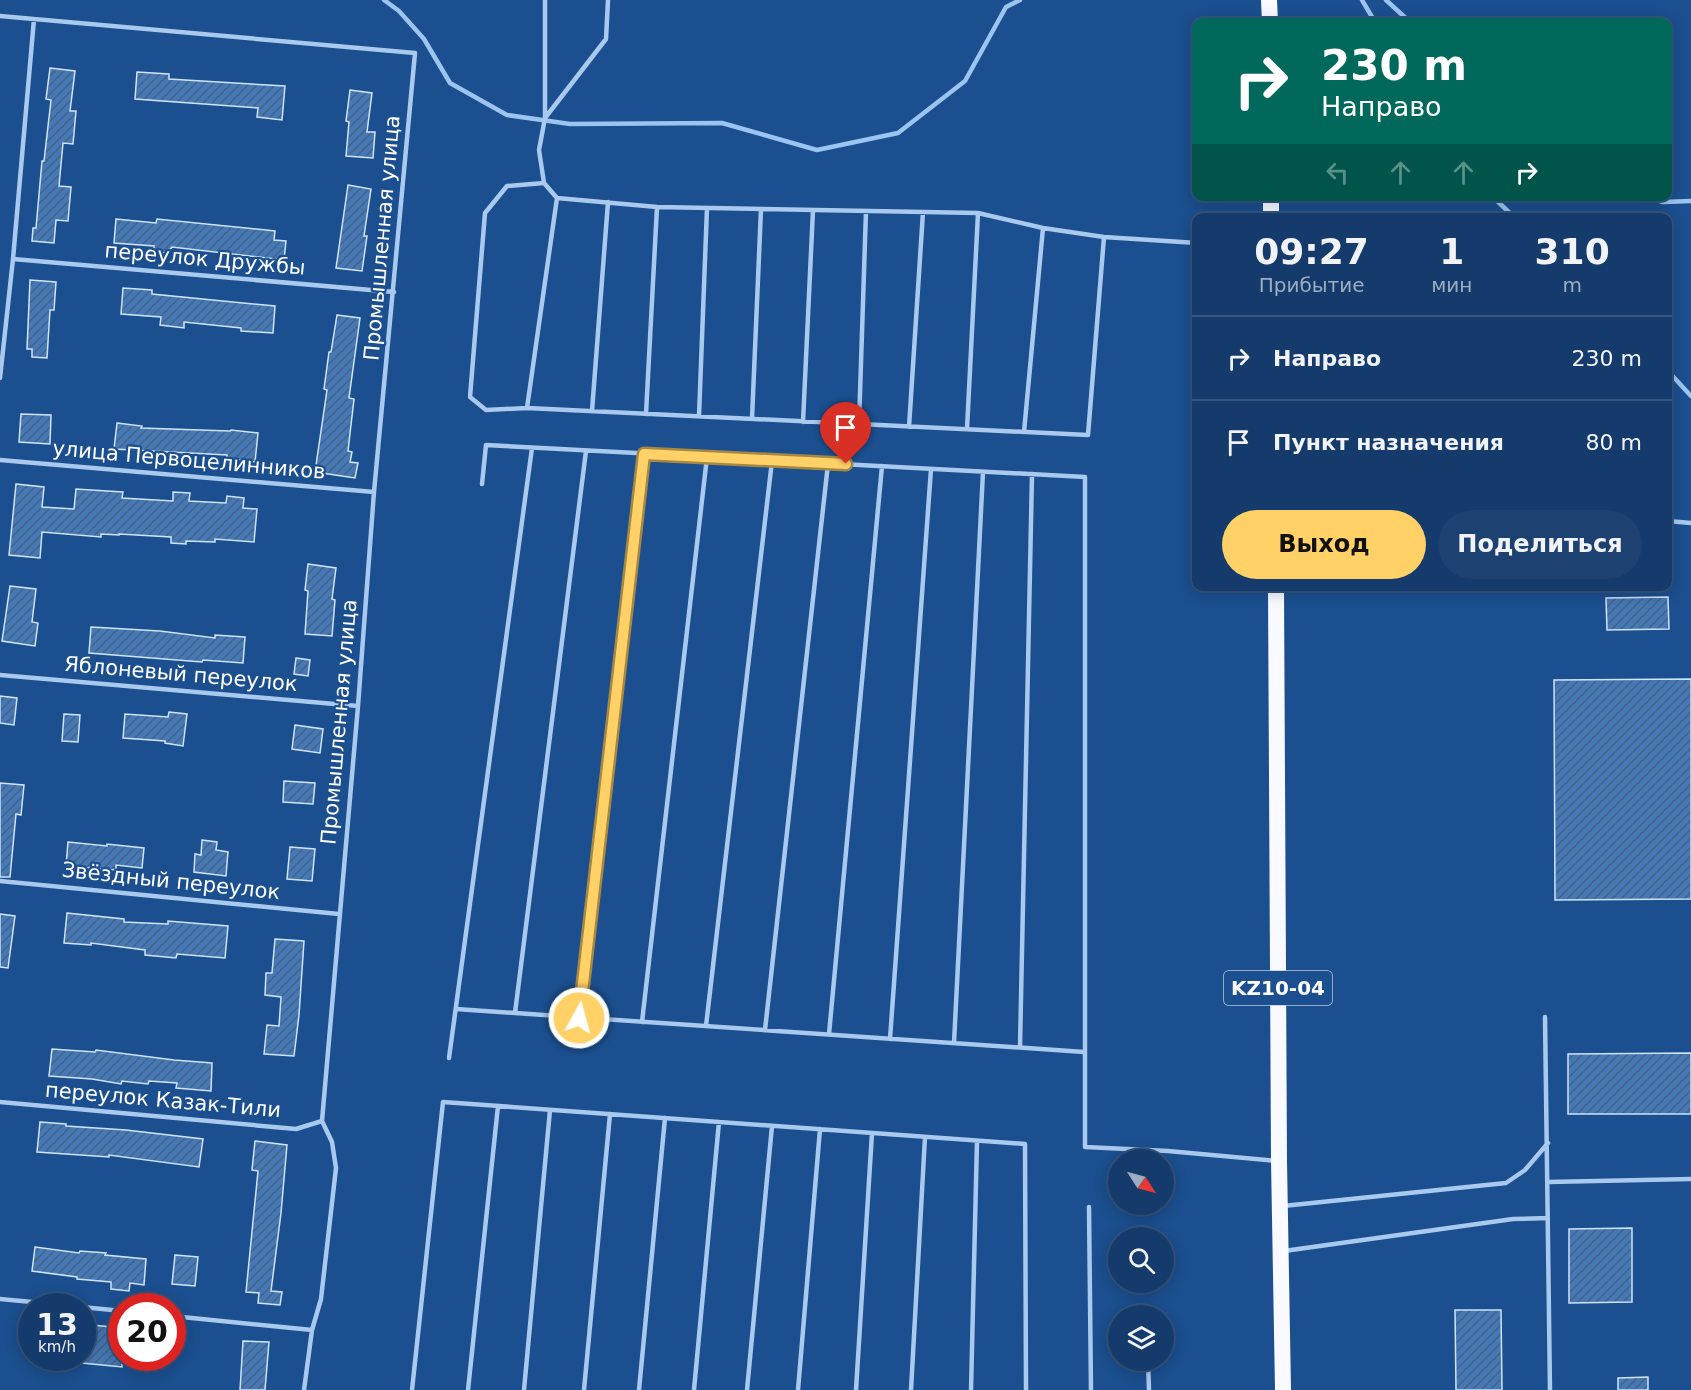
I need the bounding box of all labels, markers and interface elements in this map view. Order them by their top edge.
text: 230 m [1321,41,1467,90]
icon: right [1222,42,1300,120]
text: Направо [1321,91,1442,122]
street label: Промышленная улица [359,114,405,362]
icon: left [1321,156,1354,189]
icon: ahead [1384,156,1417,189]
icon: ahead [1447,156,1480,189]
icon: right [1510,156,1543,189]
text: 09:27 [1254,231,1369,272]
text: 1 [1439,231,1464,272]
text: 310 [1535,231,1610,272]
street label: переулок Дружбы [104,238,306,280]
text: Прибытие [1259,273,1364,297]
text: мин [1431,273,1472,297]
text: m [1562,273,1582,297]
icon: right [1222,342,1255,375]
text: Направо [1273,346,1381,371]
text: 230 m [1572,346,1642,371]
pin [820,402,871,464]
icon: arrive [829,411,862,444]
icon: arrive [1222,426,1255,459]
text: Пункт назначения [1273,430,1504,455]
text: 80 m [1586,430,1642,455]
street label: улица Первоцелинников [52,436,326,484]
button: Выход [1222,510,1426,579]
button: Поделиться [1438,510,1642,579]
street label: Промышленная улица [316,598,362,846]
street label: Яблоневый переулок [63,652,299,696]
street label: Звёздный переулок [61,858,281,904]
road number: KZ10-04 [1224,971,1332,1005]
position arrow [547,986,611,1050]
street label: переулок Казак-Тили [44,1078,282,1122]
north arrow [1108,1149,1174,1215]
map controls [1108,1149,1174,1371]
button: search [1108,1227,1174,1293]
speed limit sign: 20 [108,1293,186,1371]
button: layers [1108,1305,1174,1371]
text: 13 [36,1307,78,1342]
text: km/h [38,1338,76,1356]

